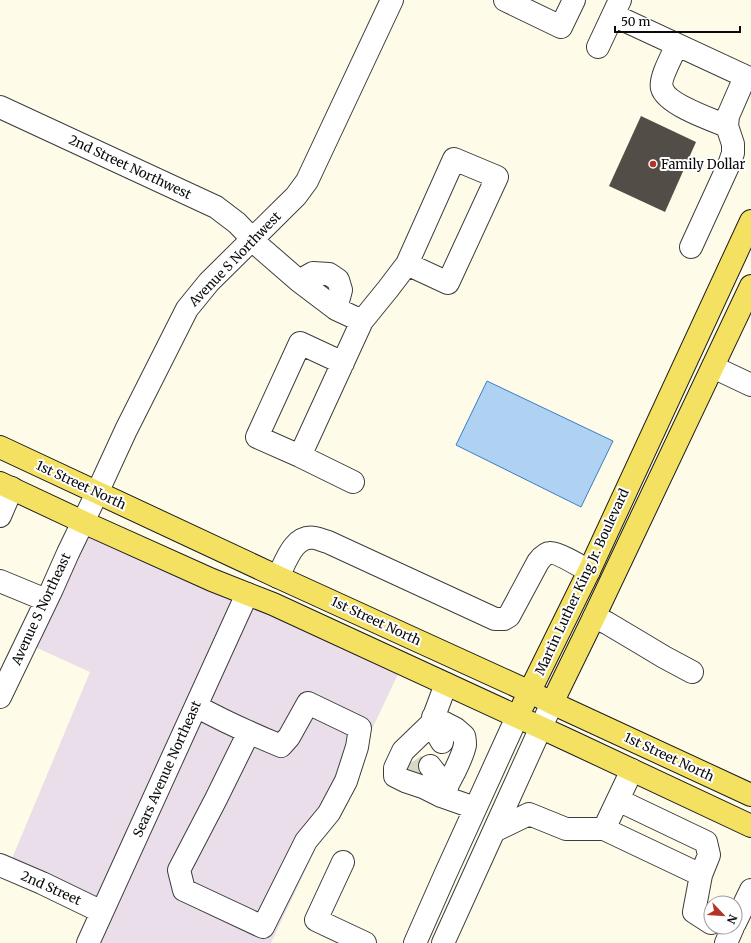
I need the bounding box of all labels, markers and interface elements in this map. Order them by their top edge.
scale bar [615,8,740,34]
text: 50 m [621,14,650,29]
street label: 2nd Street Northwest [66,131,194,203]
place label: Family Dollar [661,156,745,173]
marker: Family Dollar [648,159,658,169]
street label: Avenue S Northwest [185,208,285,311]
street label: 1st Street North [33,457,129,513]
street label: Martin Luther King Jr. Boulevard [531,486,633,678]
street label: Avenue S Northeast [7,550,74,669]
street label: 1st Street North [328,593,424,649]
street label: Sears Avenue Northeast [129,698,205,840]
street label: 1st Street North [621,729,717,785]
street label: 2nd Street [18,867,84,909]
north arrow [703,895,743,935]
text: N [724,912,740,926]

